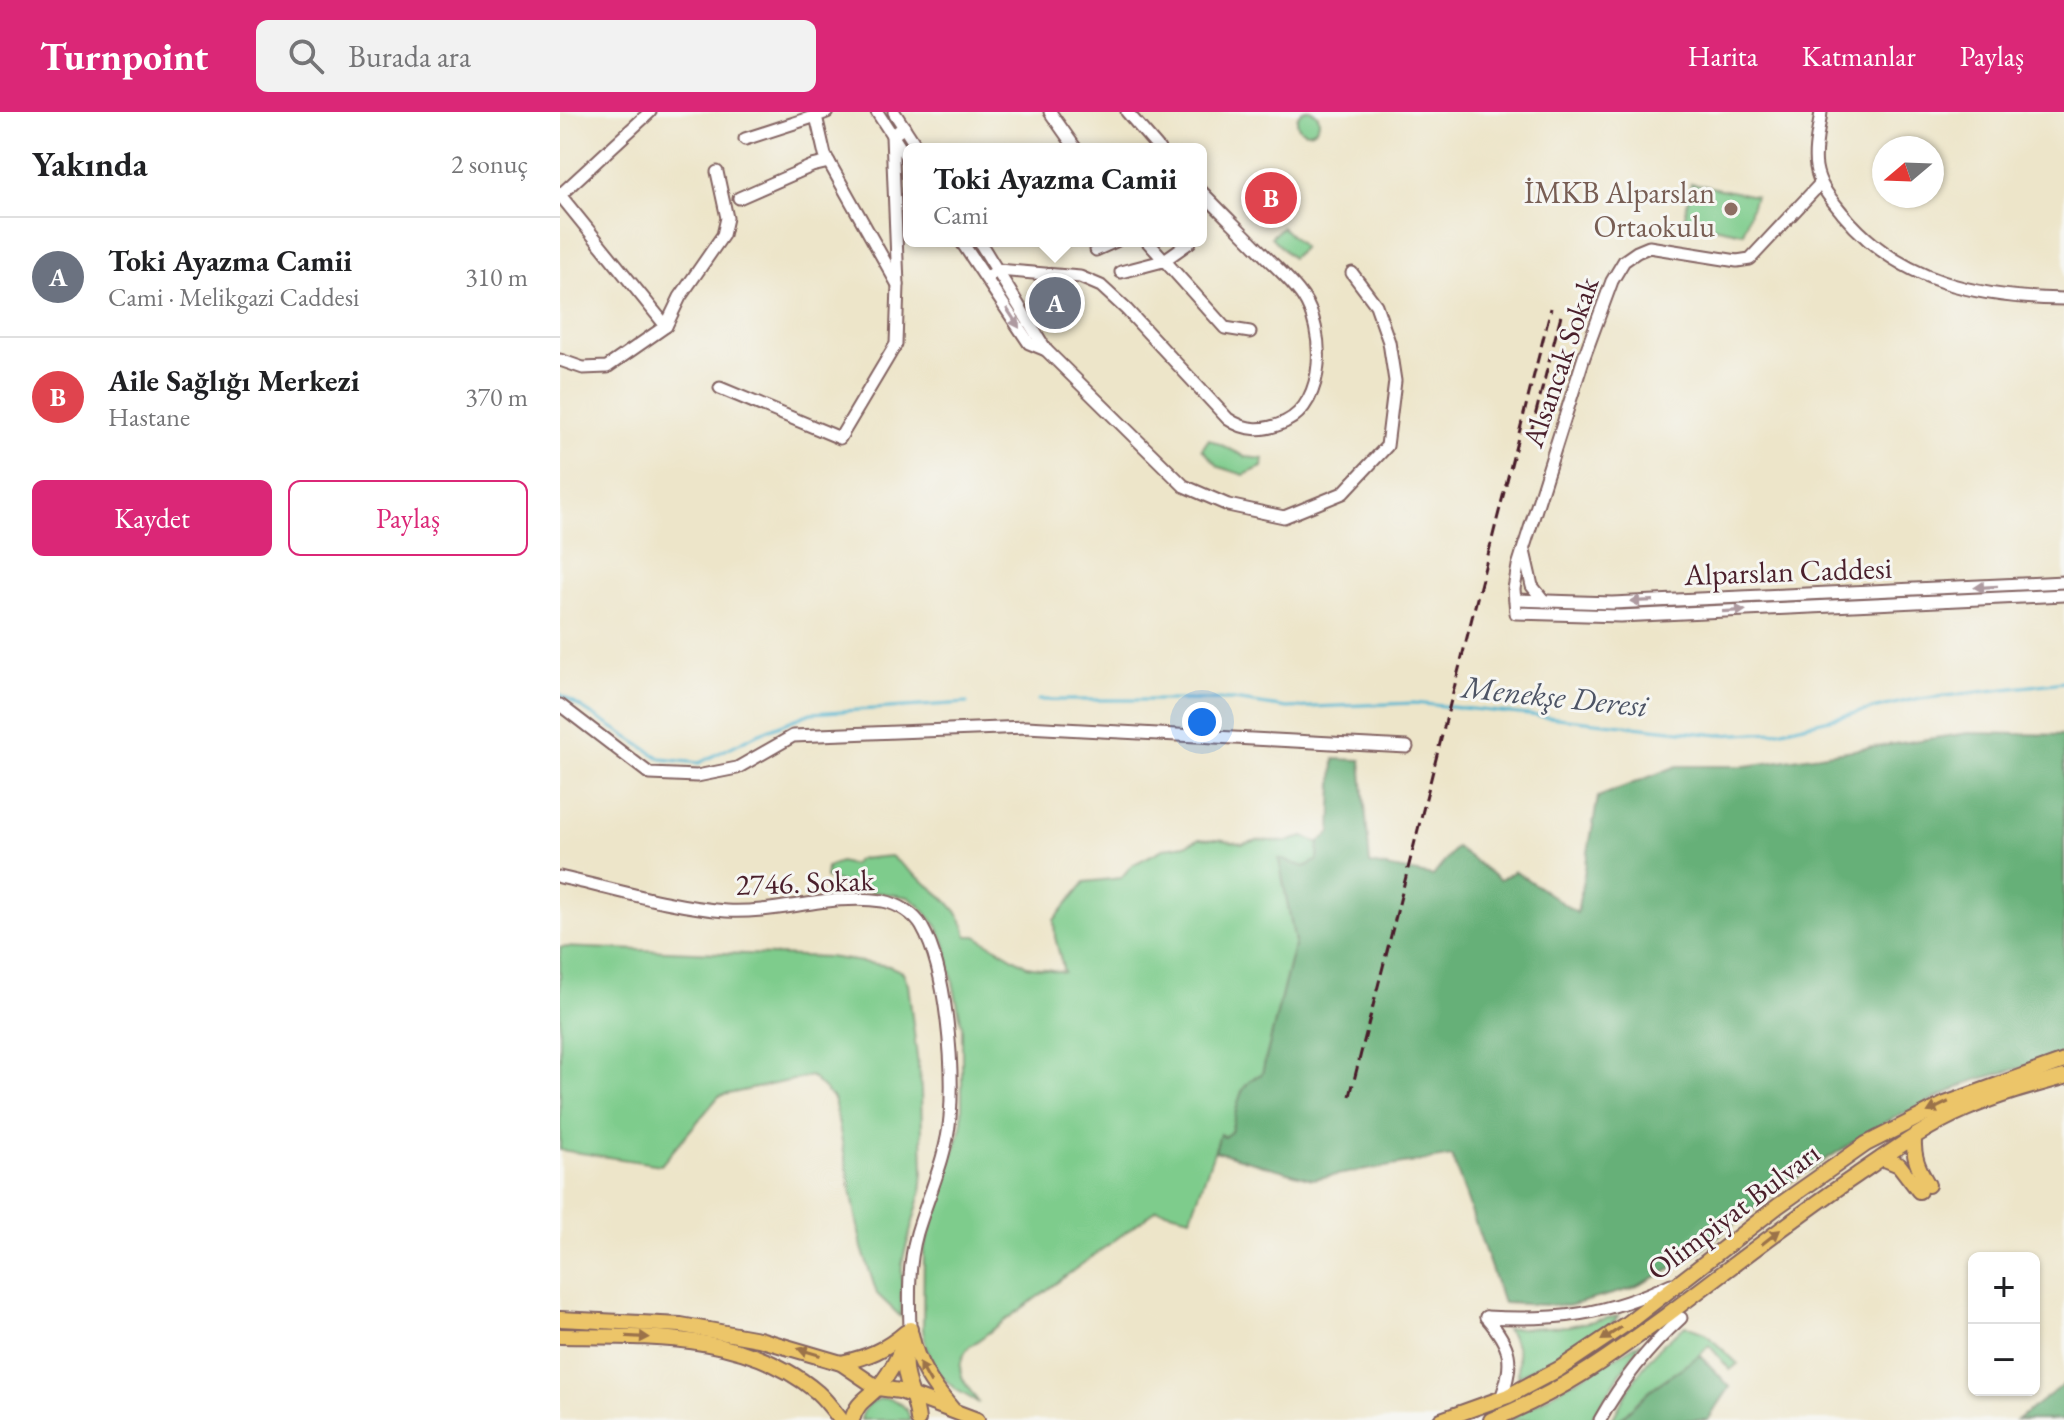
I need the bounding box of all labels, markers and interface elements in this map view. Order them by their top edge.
search box [256,20,816,92]
text: Turnpoint [40,32,208,81]
icon: search [284,34,328,78]
text: Burada ara [348,37,471,76]
text: Harita [1688,38,1758,74]
text: Katmanlar [1802,38,1916,74]
text: Paylaş [1960,38,2024,74]
north arrow [1872,136,1944,208]
text: Yakında [32,142,148,186]
popup [903,143,1207,247]
text: 2 sonuç [451,147,528,181]
text: Toki Ayazma Camii [933,159,1177,198]
pin: B [1245,168,1297,228]
place label: İMKB Alparslan Ortaokulu [1524,173,1715,246]
text: Cami [933,198,988,232]
marker: İMKB Alparslan Ortaokulu [1722,200,1740,218]
text: Toki Ayazma Camii [108,241,352,280]
text: A [49,260,67,294]
text: 310 m [465,260,528,294]
street label: Alsancak Sokak [1512,271,1608,453]
pin: A [1029,273,1081,333]
text: Cami · Melikgazi Caddesi [108,280,359,314]
one-way arrow [1005,308,1020,329]
text: Aile Sağlığı Merkezi [108,361,360,400]
text: B [50,380,66,414]
text: 370 m [465,380,528,414]
text: Hastane [108,400,190,434]
button: Kaydet [32,480,272,556]
button: Paylaş [288,480,528,556]
street label: Alparslan Caddesi [1682,548,1893,594]
one-way arrow [1973,580,1998,593]
one-way arrow [1629,595,1654,608]
one-way arrow [1722,604,1747,617]
water label: Menekşe Deresi [1458,665,1652,727]
your location [1182,702,1222,742]
street label: 2746. Sokak [735,860,876,904]
one-way arrow [1927,1100,1950,1114]
street label: Olimpiyat Bulvarı [1639,1133,1827,1289]
one-way arrow [1761,1229,1781,1245]
map controls [1968,1252,2040,1396]
button: + [1968,1252,2040,1324]
button: − [1968,1324,2040,1396]
one-way arrow [1600,1327,1621,1342]
one-way arrow [626,1331,651,1344]
one-way arrow [797,1346,821,1358]
one-way arrow [918,1362,932,1384]

